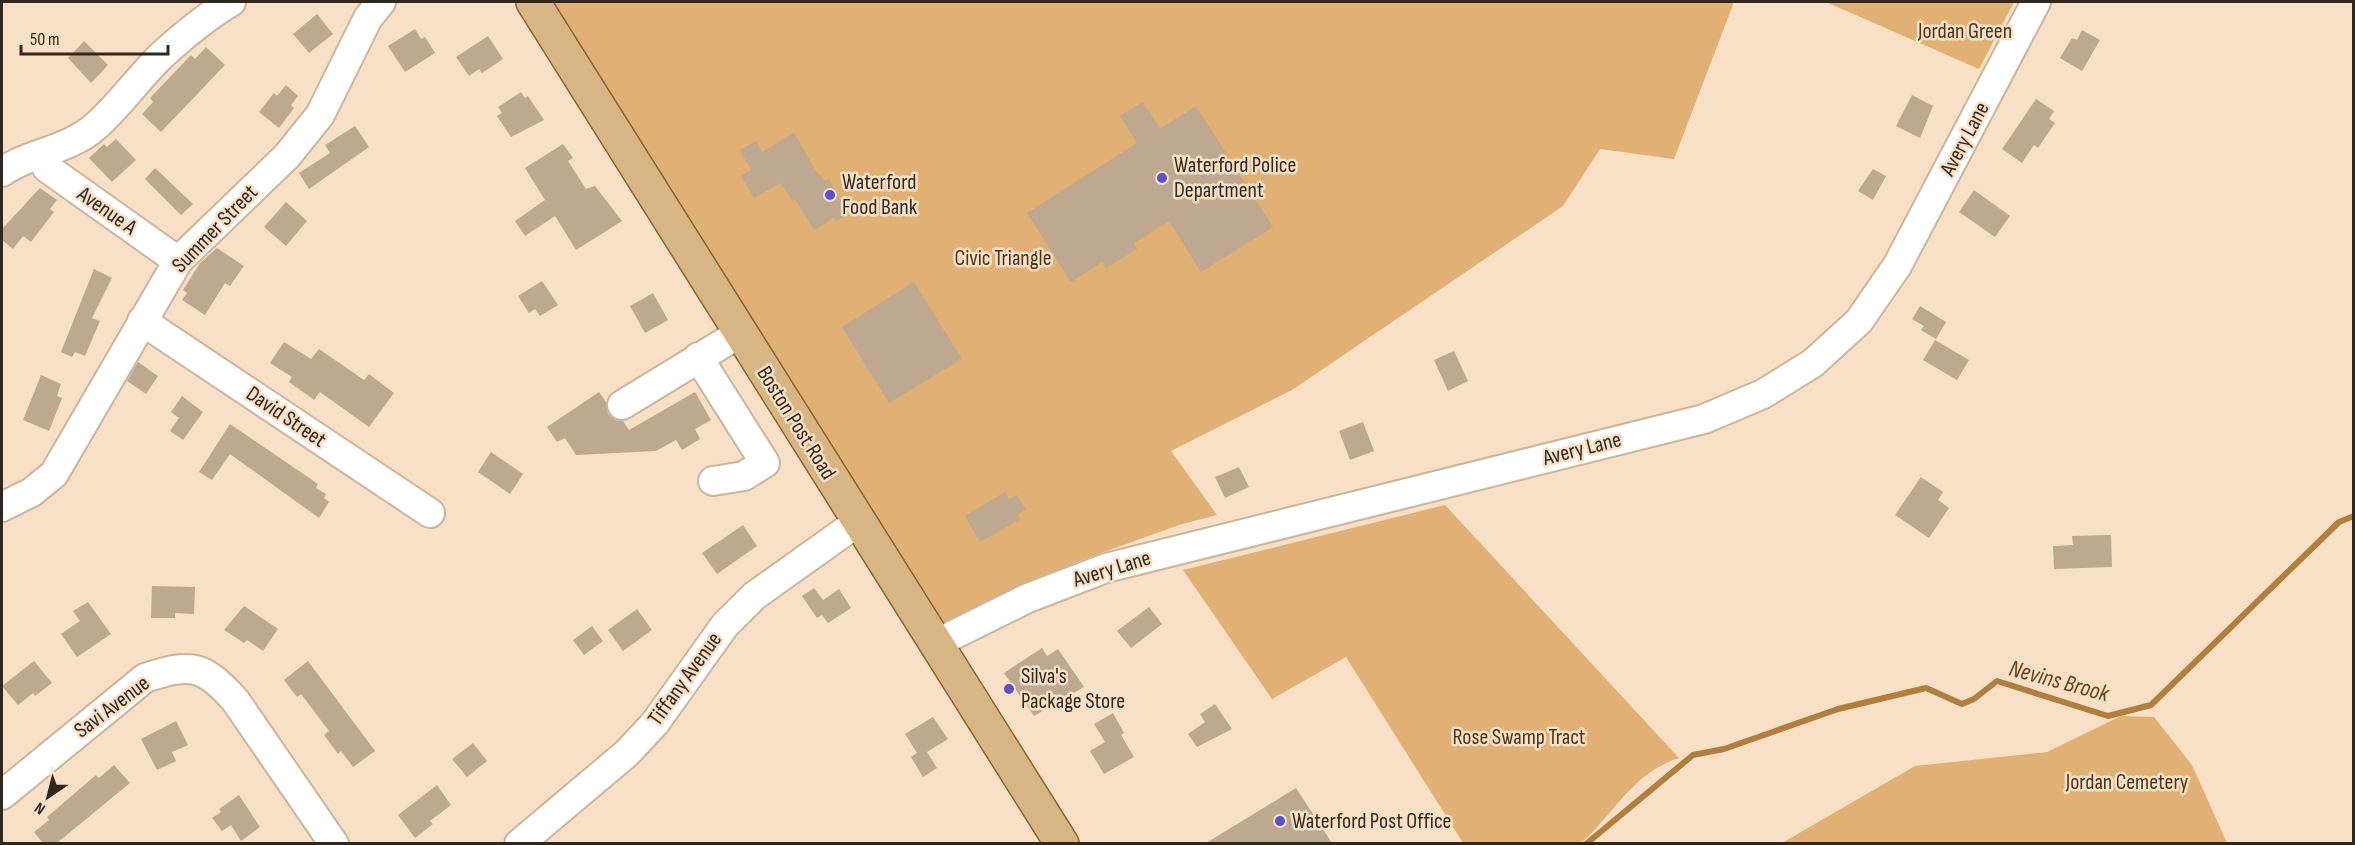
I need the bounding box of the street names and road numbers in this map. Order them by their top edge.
street label: Avery Lane [1934,97,1996,181]
street label: Summer Street [166,179,264,279]
street label: Avenue A [71,180,143,242]
street label: Boston Post Road [750,361,842,485]
street label: David Street [241,380,331,454]
street label: Avery Lane [1539,426,1624,472]
street label: Avery Lane [1069,544,1154,594]
street label: Tiffany Avenue [642,627,728,731]
street label: Savi Avenue [69,670,155,744]

